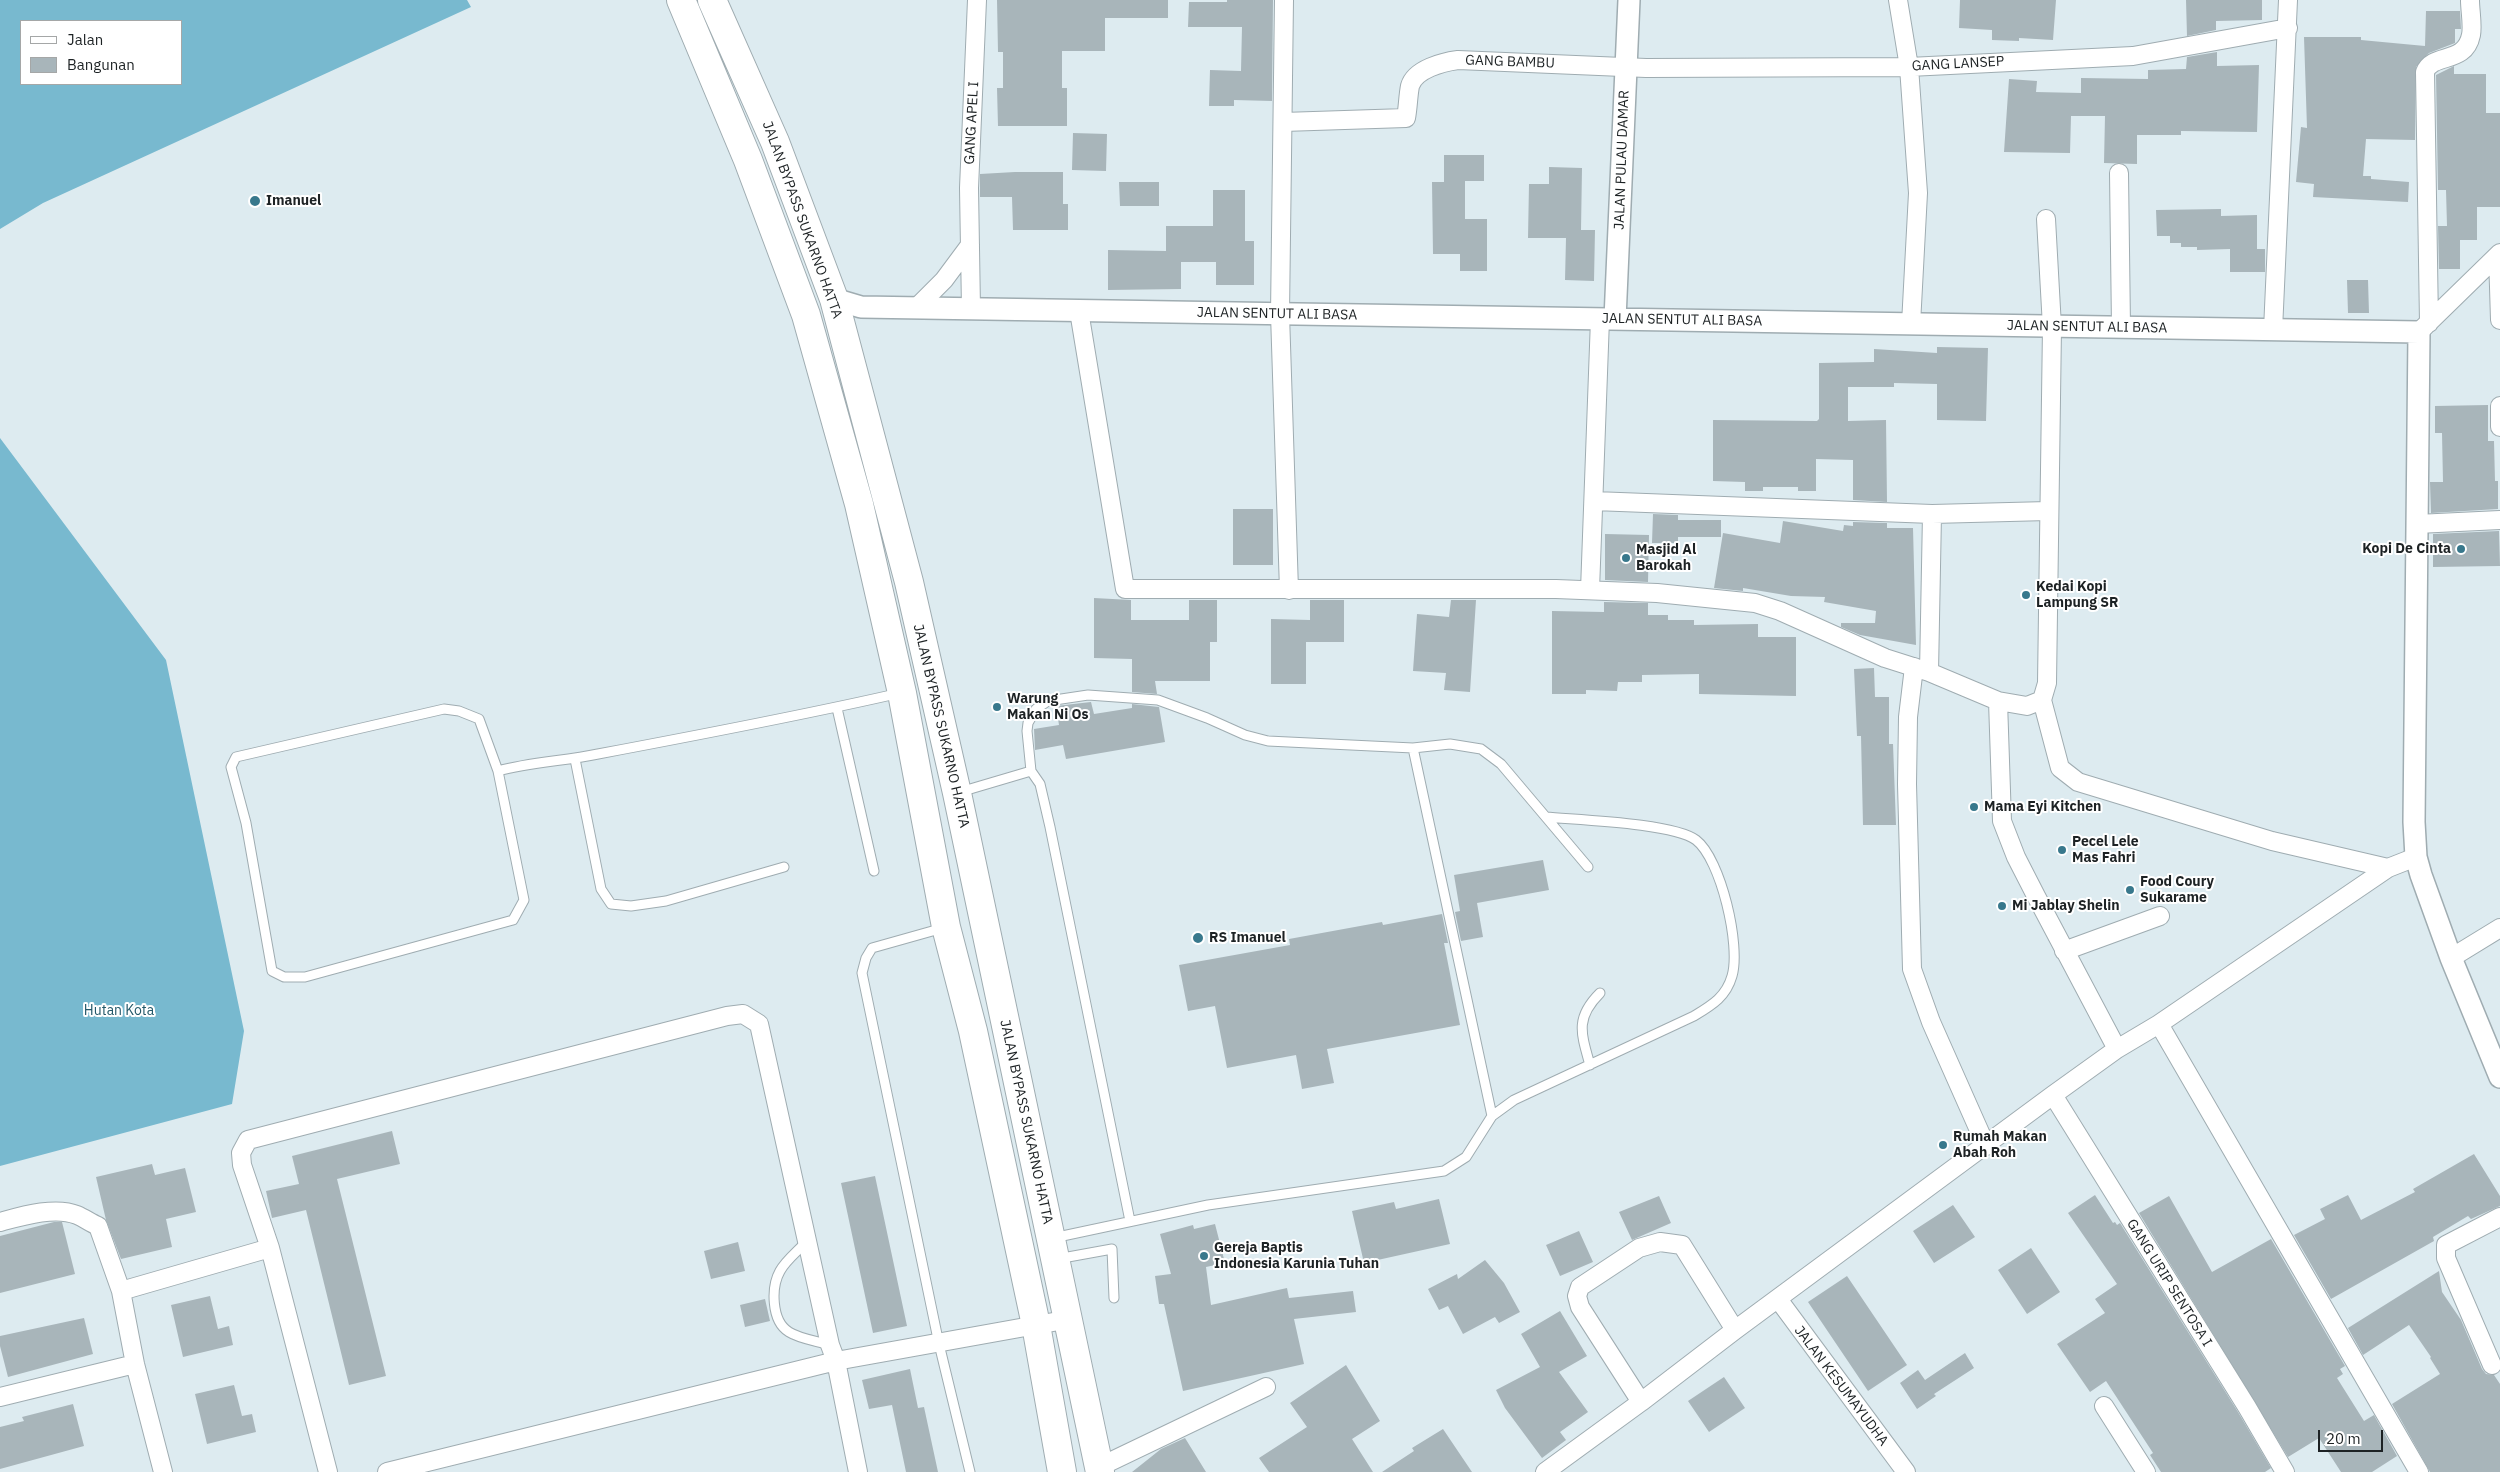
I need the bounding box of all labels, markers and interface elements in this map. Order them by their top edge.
legend [20,20,182,85]
text: Jalan [67,30,103,49]
street label: GANG BAMBU [1465,52,1555,72]
street label: GANG LANSEP [1911,53,2005,75]
text: Bangunan [67,55,135,74]
street label: GANG APEL I [961,81,983,165]
street label: JALAN PULAU DAMAR [1611,90,1633,230]
street label: JALAN BYPASS SUKARNO HATTA [758,119,846,321]
place label: Imanuel [266,193,321,209]
marker: Imanuel [248,194,262,208]
street label: JALAN SENTUT ALI BASA [1197,304,1357,324]
street label: JALAN SENTUT ALI BASA [1602,310,1762,330]
street label: JALAN SENTUT ALI BASA [2007,317,2167,337]
place label: Kopi De Cinta [2362,541,2451,557]
place label: Masjid Al Barokah [1636,542,1696,574]
marker: Kopi De Cinta [2455,543,2467,555]
marker: Masjid Al Barokah [1620,552,1632,564]
place label: Kedai Kopi Lampung SR [2036,579,2118,612]
marker: Kedai Kopi Lampung SR [2020,589,2032,601]
street label: JALAN BYPASS SUKARNO HATTA [909,622,973,830]
place label: Warung Makan Ni Os [1007,691,1089,724]
marker: Warung Makan Ni Os [991,701,1003,713]
place label: Mama Eyi Kitchen [1984,799,2101,815]
marker: Mama Eyi Kitchen [1968,801,1980,813]
place label: Pecel Lele Mas Fahri [2072,834,2139,866]
marker: Pecel Lele Mas Fahri [2056,844,2068,856]
place label: Food Coury Sukarame [2140,874,2214,906]
marker: Food Coury Sukarame [2124,884,2136,896]
place label: Mi Jablay Shelin [2012,898,2119,914]
marker: Mi Jablay Shelin [1996,900,2008,912]
place label: RS Imanuel [1209,930,1286,946]
marker: RS Imanuel [1191,931,1205,945]
park label: Hutan Kota [84,1003,154,1019]
street label: JALAN BYPASS SUKARNO HATTA [996,1018,1056,1226]
place label: Rumah Makan Abah Roh [1953,1129,2047,1162]
marker: Rumah Makan Abah Roh [1937,1139,1949,1151]
street label: GANG URIP SENTOSA I [2123,1216,2215,1350]
place label: Gereja Baptis Indonesia Karunia Tuhan [1214,1240,1379,1272]
marker: Gereja Baptis Indonesia Karunia Tuhan [1198,1250,1210,1262]
street label: JALAN KESUMAYUDHA [1790,1323,1892,1449]
scale bar [2320,1420,2385,1452]
text: 20 m [2326,1429,2361,1448]

